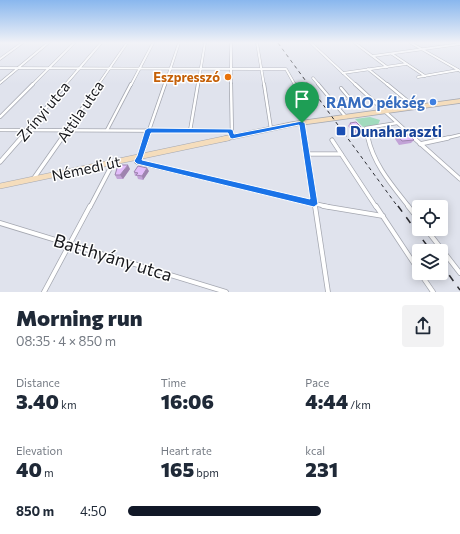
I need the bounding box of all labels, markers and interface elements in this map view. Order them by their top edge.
place label: Eszpresszó [153,69,220,85]
marker: Eszpresszó [223,72,233,82]
street label: Zrínyi utca [13,77,73,145]
street label: Attila utca [53,77,107,145]
pin [285,82,319,123]
icon: arrive [291,88,313,110]
place label: RAMO pékség [326,93,425,111]
marker: RAMO pékség [428,97,438,107]
place label: Dunaharaszti [350,122,442,140]
marker: Dunaharaszti [335,125,347,137]
street label: Némedi út [50,152,122,184]
map controls [412,200,448,280]
button: locate [412,200,448,236]
street label: Batthyány utca [51,229,175,285]
button: layers [412,244,448,280]
text: Morning run [16,304,143,331]
button: share [402,305,444,347]
text: 08:35 · 4 × 850 m [16,333,116,349]
text: Distance [16,376,60,389]
text: Time [161,376,186,389]
text: Pace [305,376,329,389]
text: 3.40 [16,389,59,413]
text: 16:06 [161,389,214,413]
text: 4:44 [305,389,348,413]
text: km [59,398,77,411]
text: /km [348,398,371,411]
text: Elevation [16,444,62,457]
text: Heart rate [161,444,212,457]
text: kcal [305,444,325,457]
text: 40 [16,457,42,481]
text: 165 [161,457,194,481]
text: 231 [305,457,338,481]
text: m [42,466,54,479]
text: bpm [194,466,219,479]
text: 850 m [16,503,54,519]
text: 4:50 [80,503,107,519]

